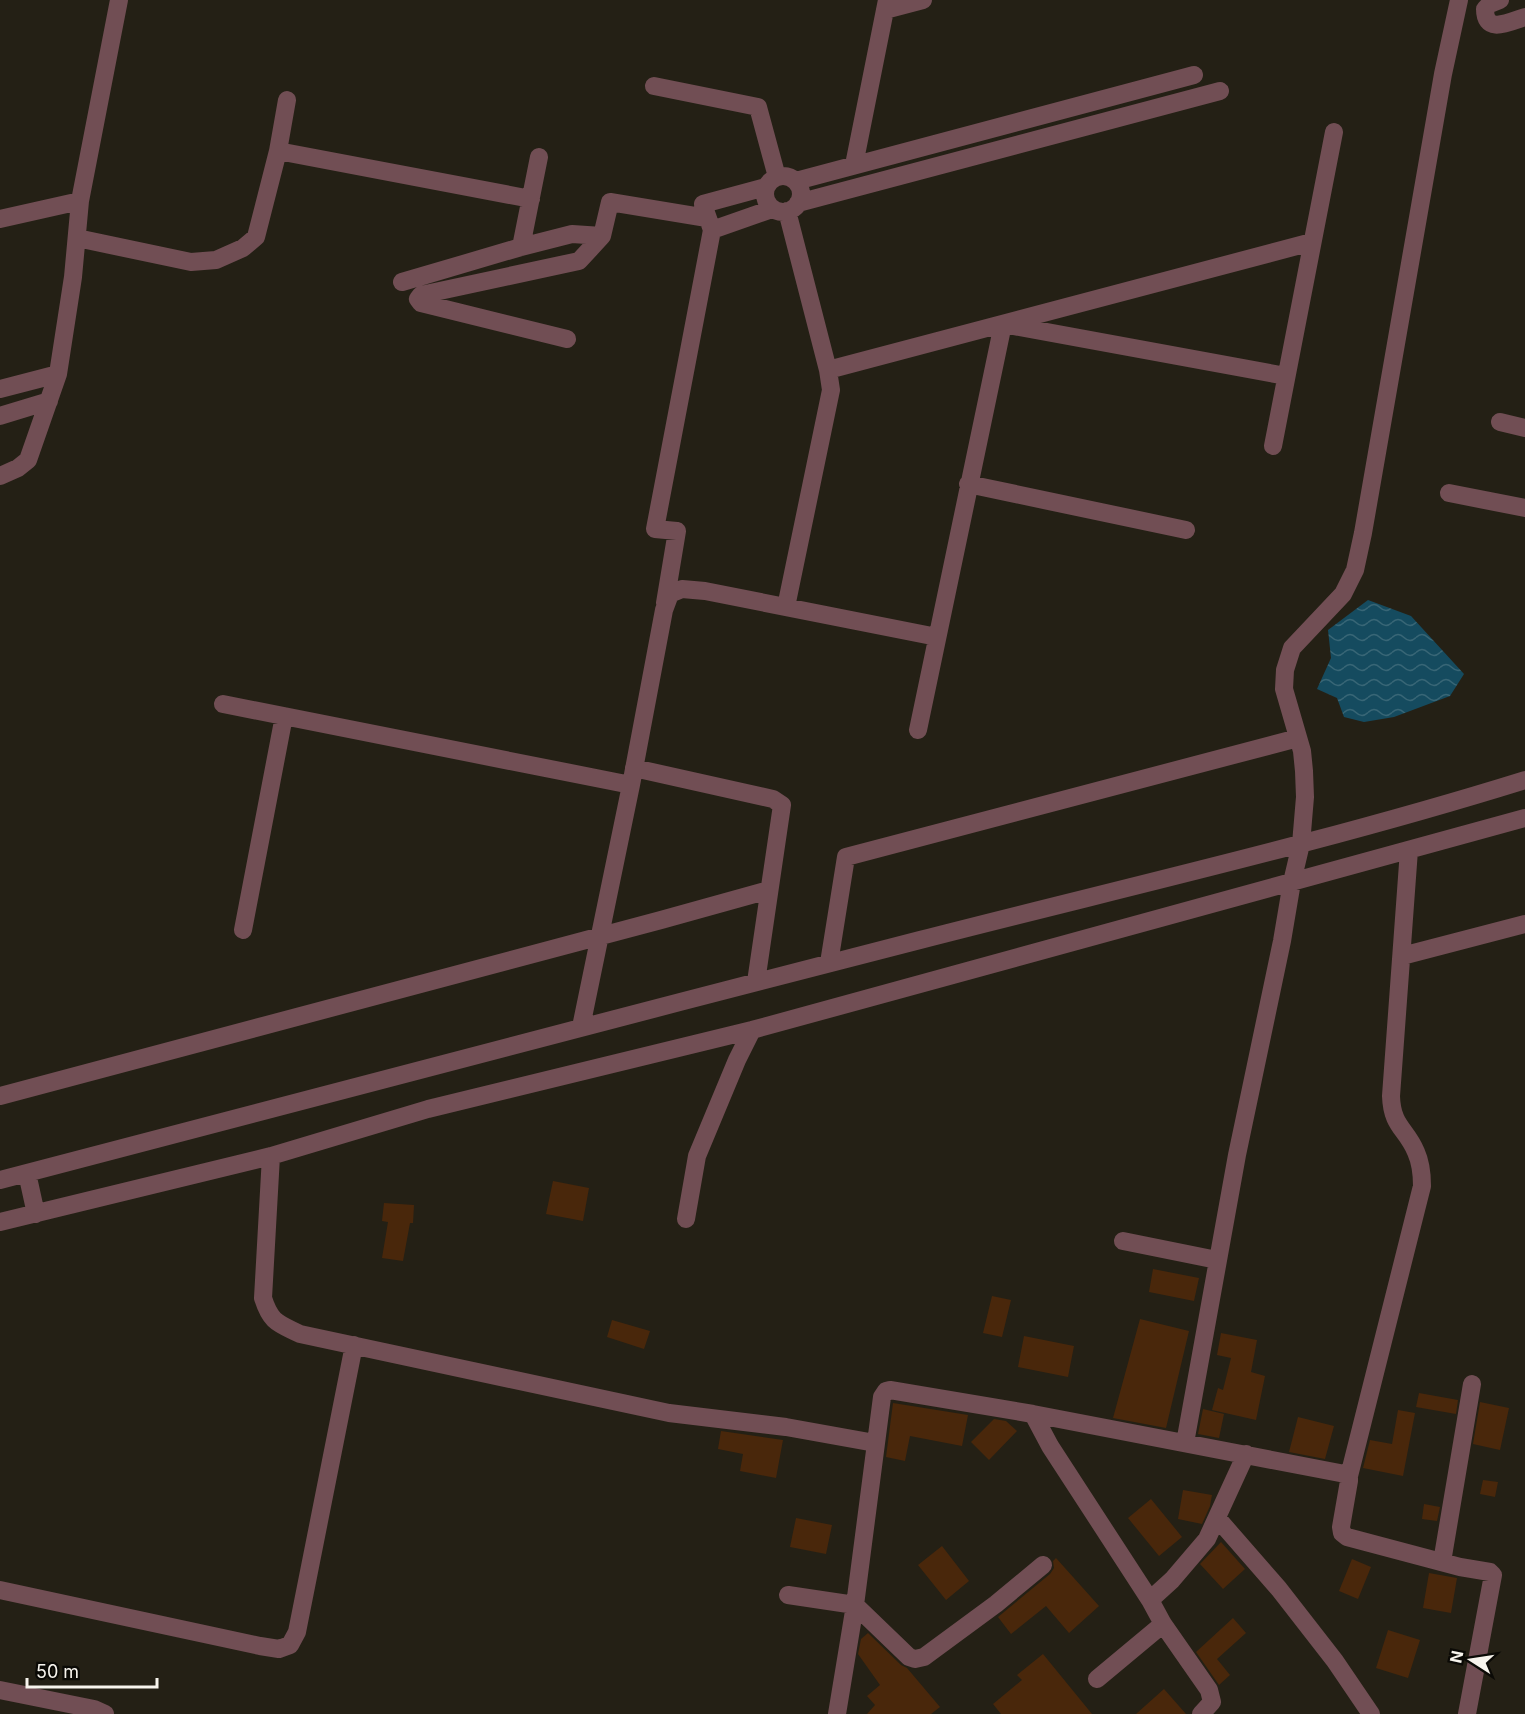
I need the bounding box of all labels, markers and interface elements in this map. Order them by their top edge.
north arrow [1441,1630,1501,1690]
text: N [1445,1649,1467,1665]
scale bar [27,1651,158,1689]
text: 50 m [36,1661,79,1682]

